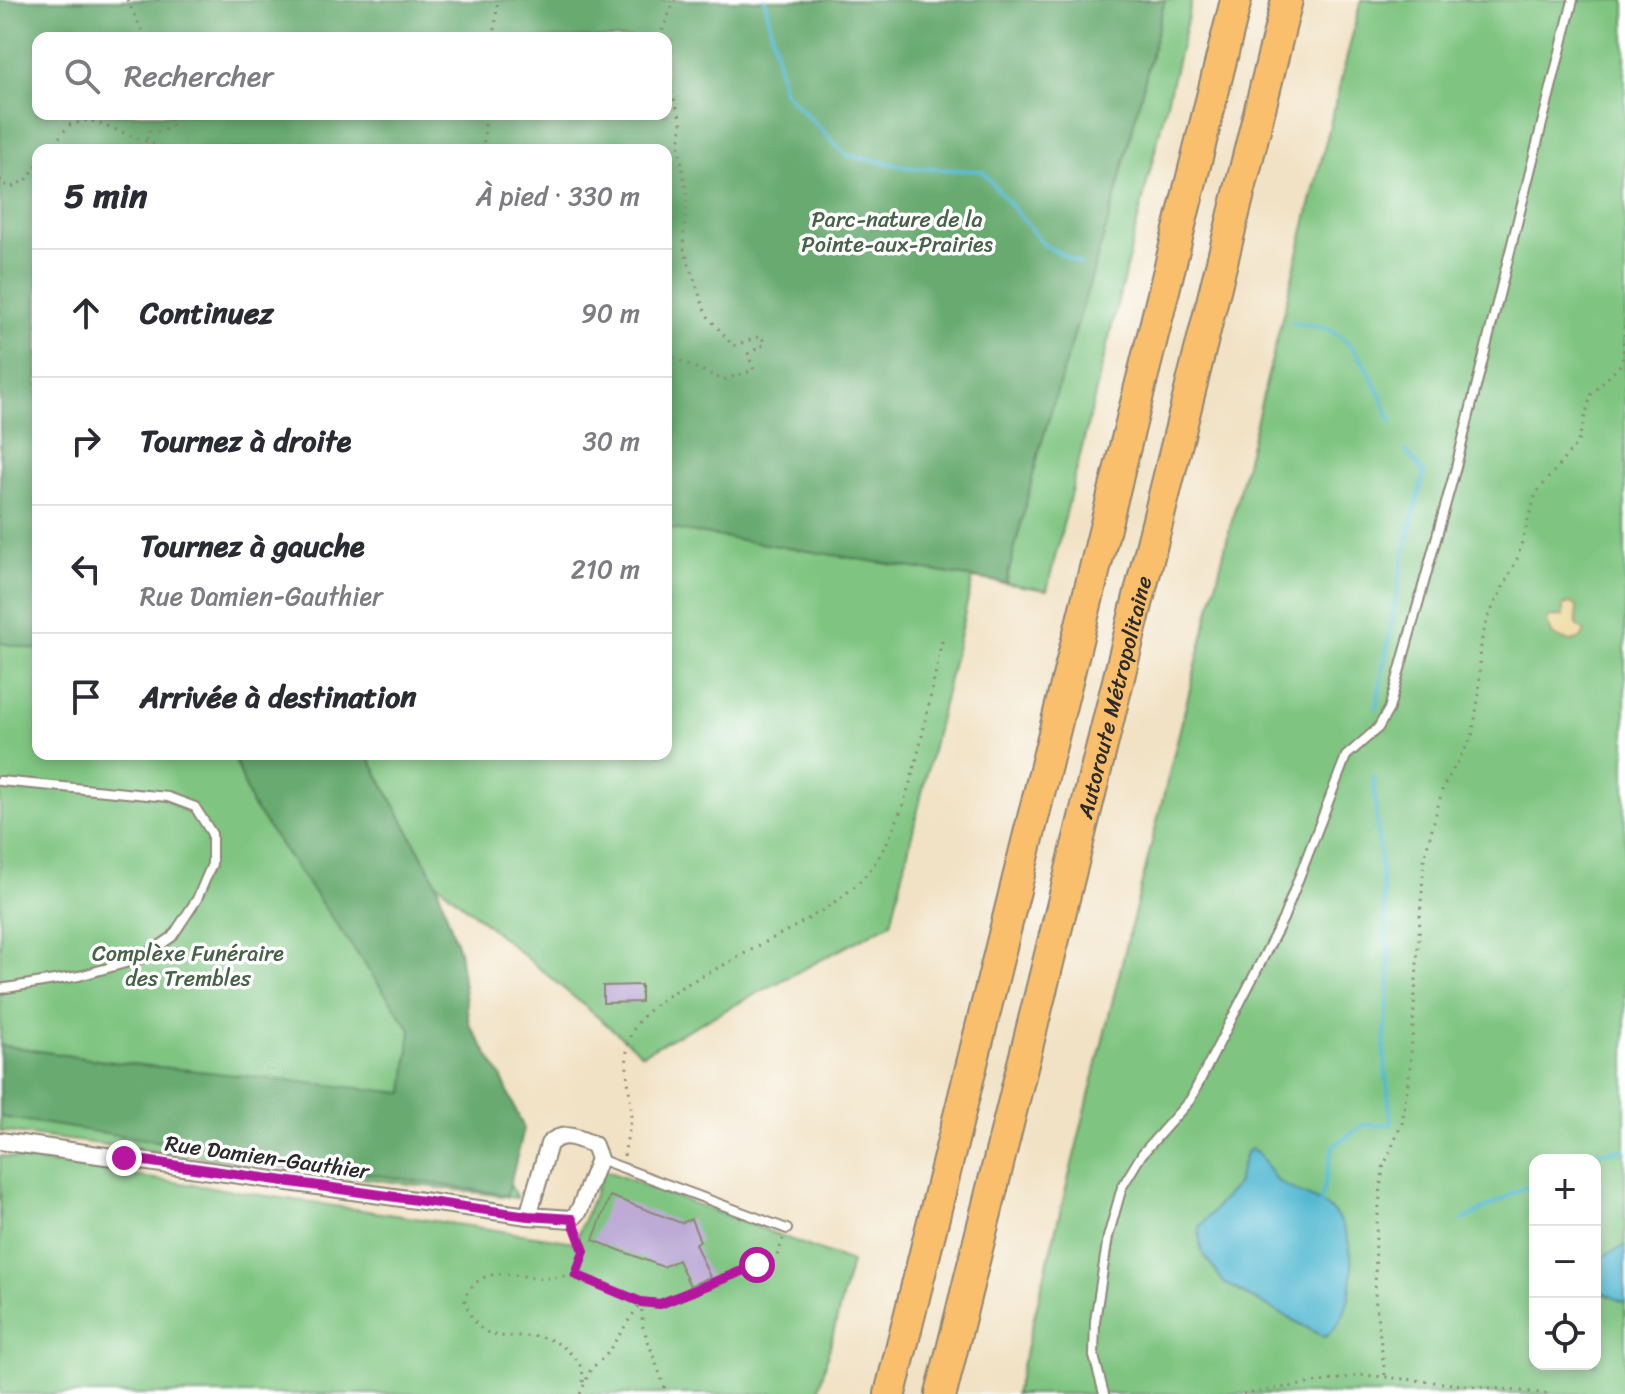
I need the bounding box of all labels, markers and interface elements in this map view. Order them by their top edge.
search box [32,32,672,120]
text: Rechercher [124,49,274,103]
icon: search [60,54,104,98]
text: 5 min [64,166,147,226]
text: À pied · 330 m [476,173,640,219]
park label: Parc-nature de la Pointe-aux-Prairies [801,200,993,264]
text: Continuez [140,286,274,340]
text: 90 m [581,290,640,336]
icon: ahead [64,291,108,335]
text: Tournez à droite [140,414,351,468]
text: 30 m [583,418,640,464]
icon: right [64,419,108,463]
text: Tournez à gauche [140,519,365,573]
text: 210 m [571,546,640,592]
icon: left [64,547,108,591]
street label: Autoroute Métropolitaine [1065,572,1163,823]
text: Rue Damien-Gauthier [140,573,383,619]
text: Arrivée à destination [140,670,417,724]
icon: arrive [64,675,108,719]
park label: Complèxe Funéraire des Trembles [92,934,284,998]
street label: Rue Damien-Gauthier [163,1123,373,1191]
route end [106,1140,142,1176]
map controls [1529,1154,1601,1370]
button: + [1529,1154,1601,1226]
button: − [1529,1226,1601,1298]
route start [739,1247,775,1283]
button: locate [1529,1298,1601,1370]

